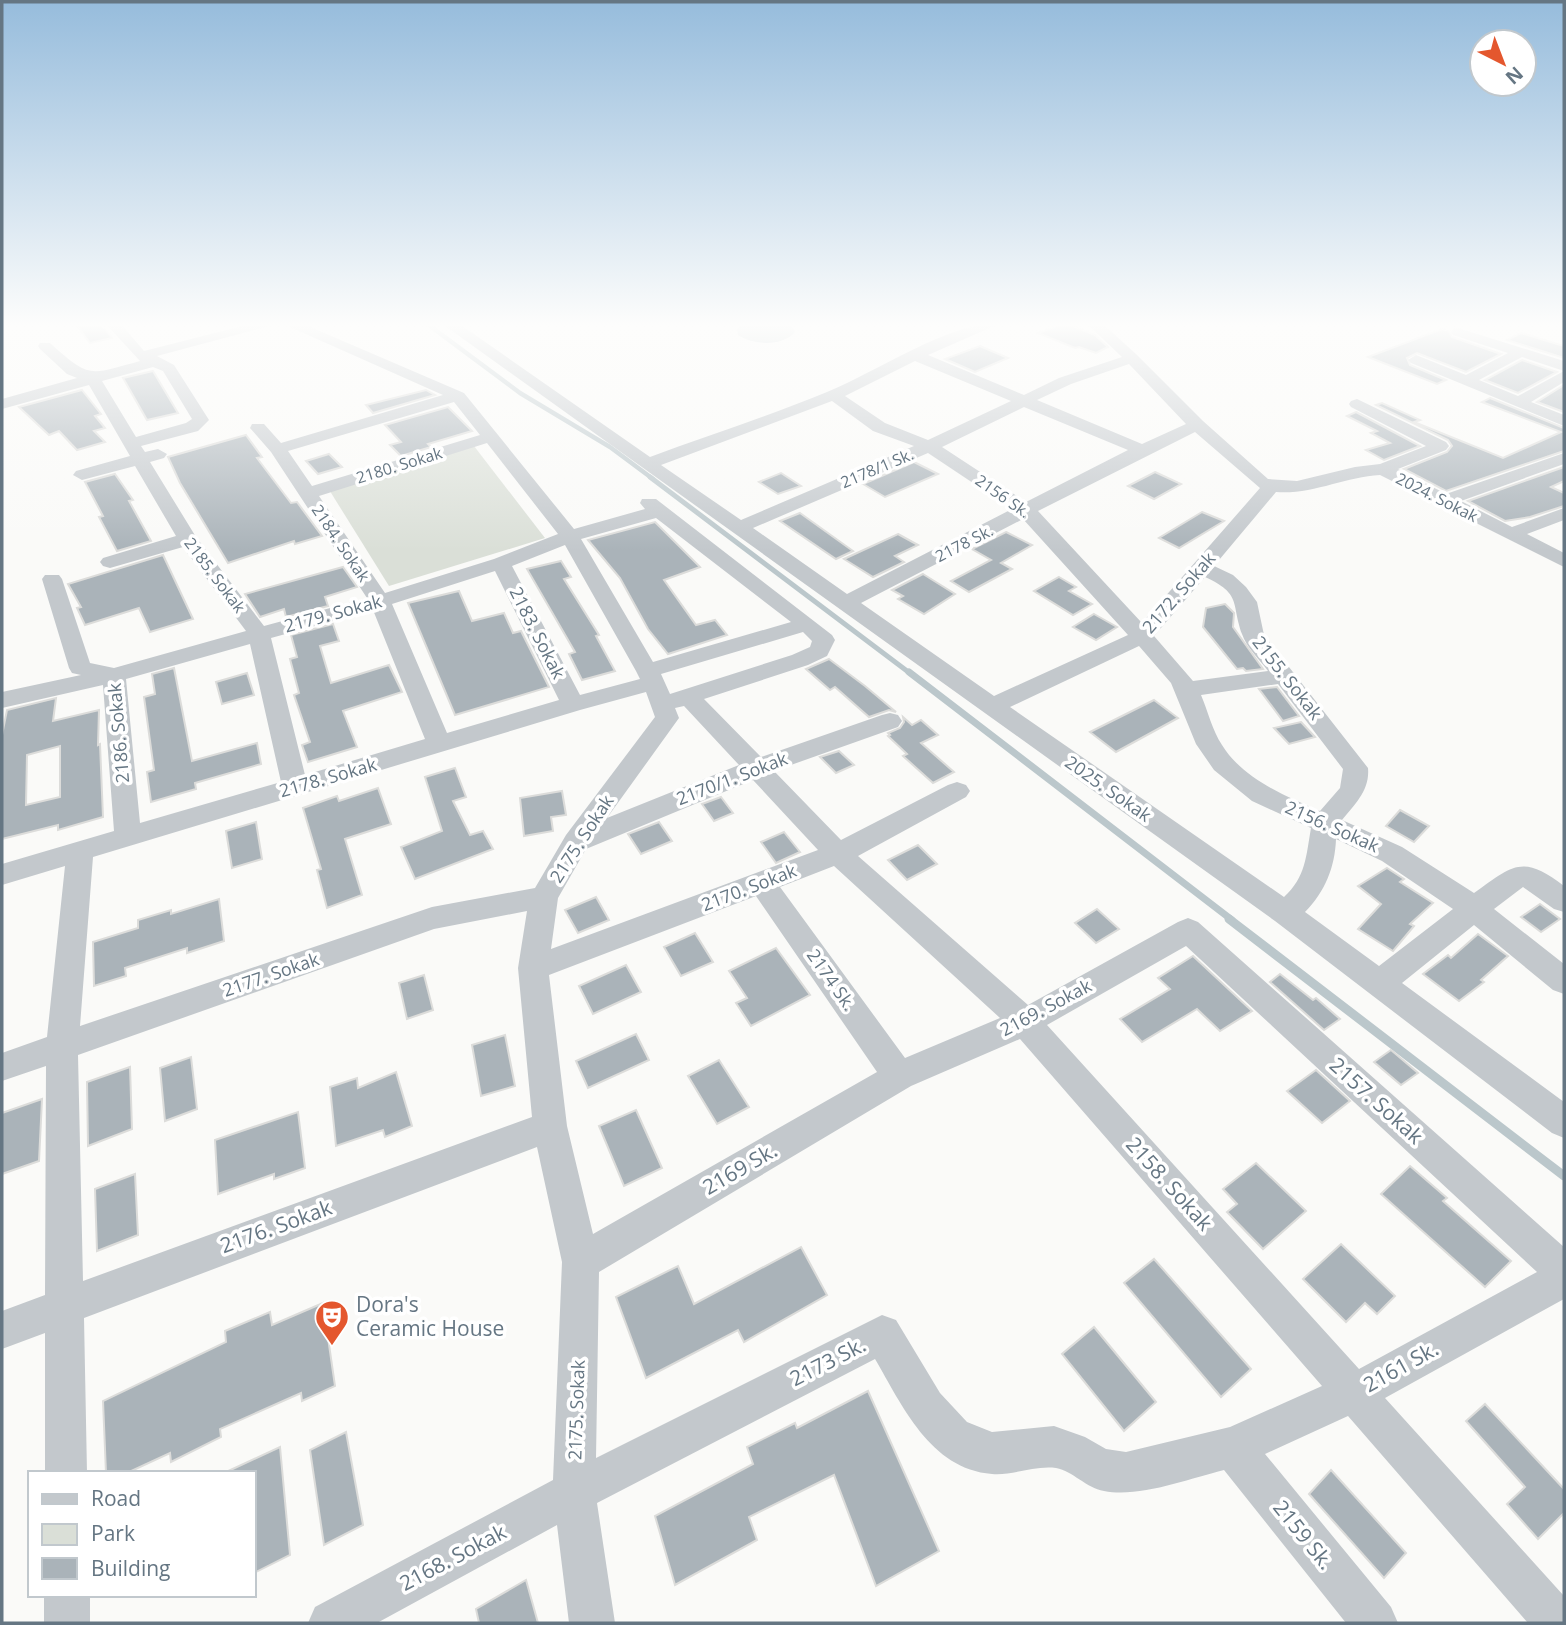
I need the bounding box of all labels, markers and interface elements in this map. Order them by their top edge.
north arrow [1468,28,1538,98]
text: N [1500,61,1529,90]
street label: 2180. Sokak [353,441,445,489]
street label: 2178/1 Sk. [837,443,917,493]
street label: 2024. Sokak [1392,467,1482,527]
street label: 2156 Sk. [971,469,1035,523]
street label: 2184. Sokak [307,500,375,587]
street label: 2178 Sk. [931,519,997,567]
street label: 2185. Sokak [179,533,251,618]
street label: 2172. Sokak [1136,546,1221,638]
street label: 2183. Sokak [504,582,572,683]
street label: 2179. Sokak [281,588,385,638]
street label: 2155. Sokak [1247,631,1328,725]
street label: 2186. Sokak [102,682,134,784]
street label: 2170/1. Sokak [673,746,791,810]
street label: 2025. Sokak [1061,750,1157,827]
street label: 2178. Sokak [276,752,380,802]
street label: 2175. Sokak [544,789,619,887]
street label: 2156. Sokak [1282,795,1384,858]
street label: 2170. Sokak [698,858,800,916]
street label: 2174 Sk. [802,944,862,1015]
street label: 2177. Sokak [219,946,322,1002]
street label: 2169. Sokak [996,973,1096,1041]
street label: 2157. Sokak [1324,1051,1429,1150]
street label: 2158. Sokak [1120,1131,1219,1236]
street label: 2169 Sk. [697,1136,782,1201]
street label: 2176. Sokak [216,1193,335,1259]
place label: Dora's Ceramic House [356,1290,504,1342]
theatre icon: Dora's Ceramic House [313,1298,351,1347]
street label: 2173 Sk. [785,1330,870,1392]
street label: 2161 Sk. [1358,1334,1443,1398]
street label: 2175. Sokak [562,1359,590,1460]
legend [28,1471,256,1597]
text: Road [91,1484,141,1512]
street label: 2159 Sk. [1267,1494,1340,1575]
street label: 2168. Sokak [394,1517,511,1597]
text: Park [91,1519,135,1547]
text: Building [91,1554,170,1582]

